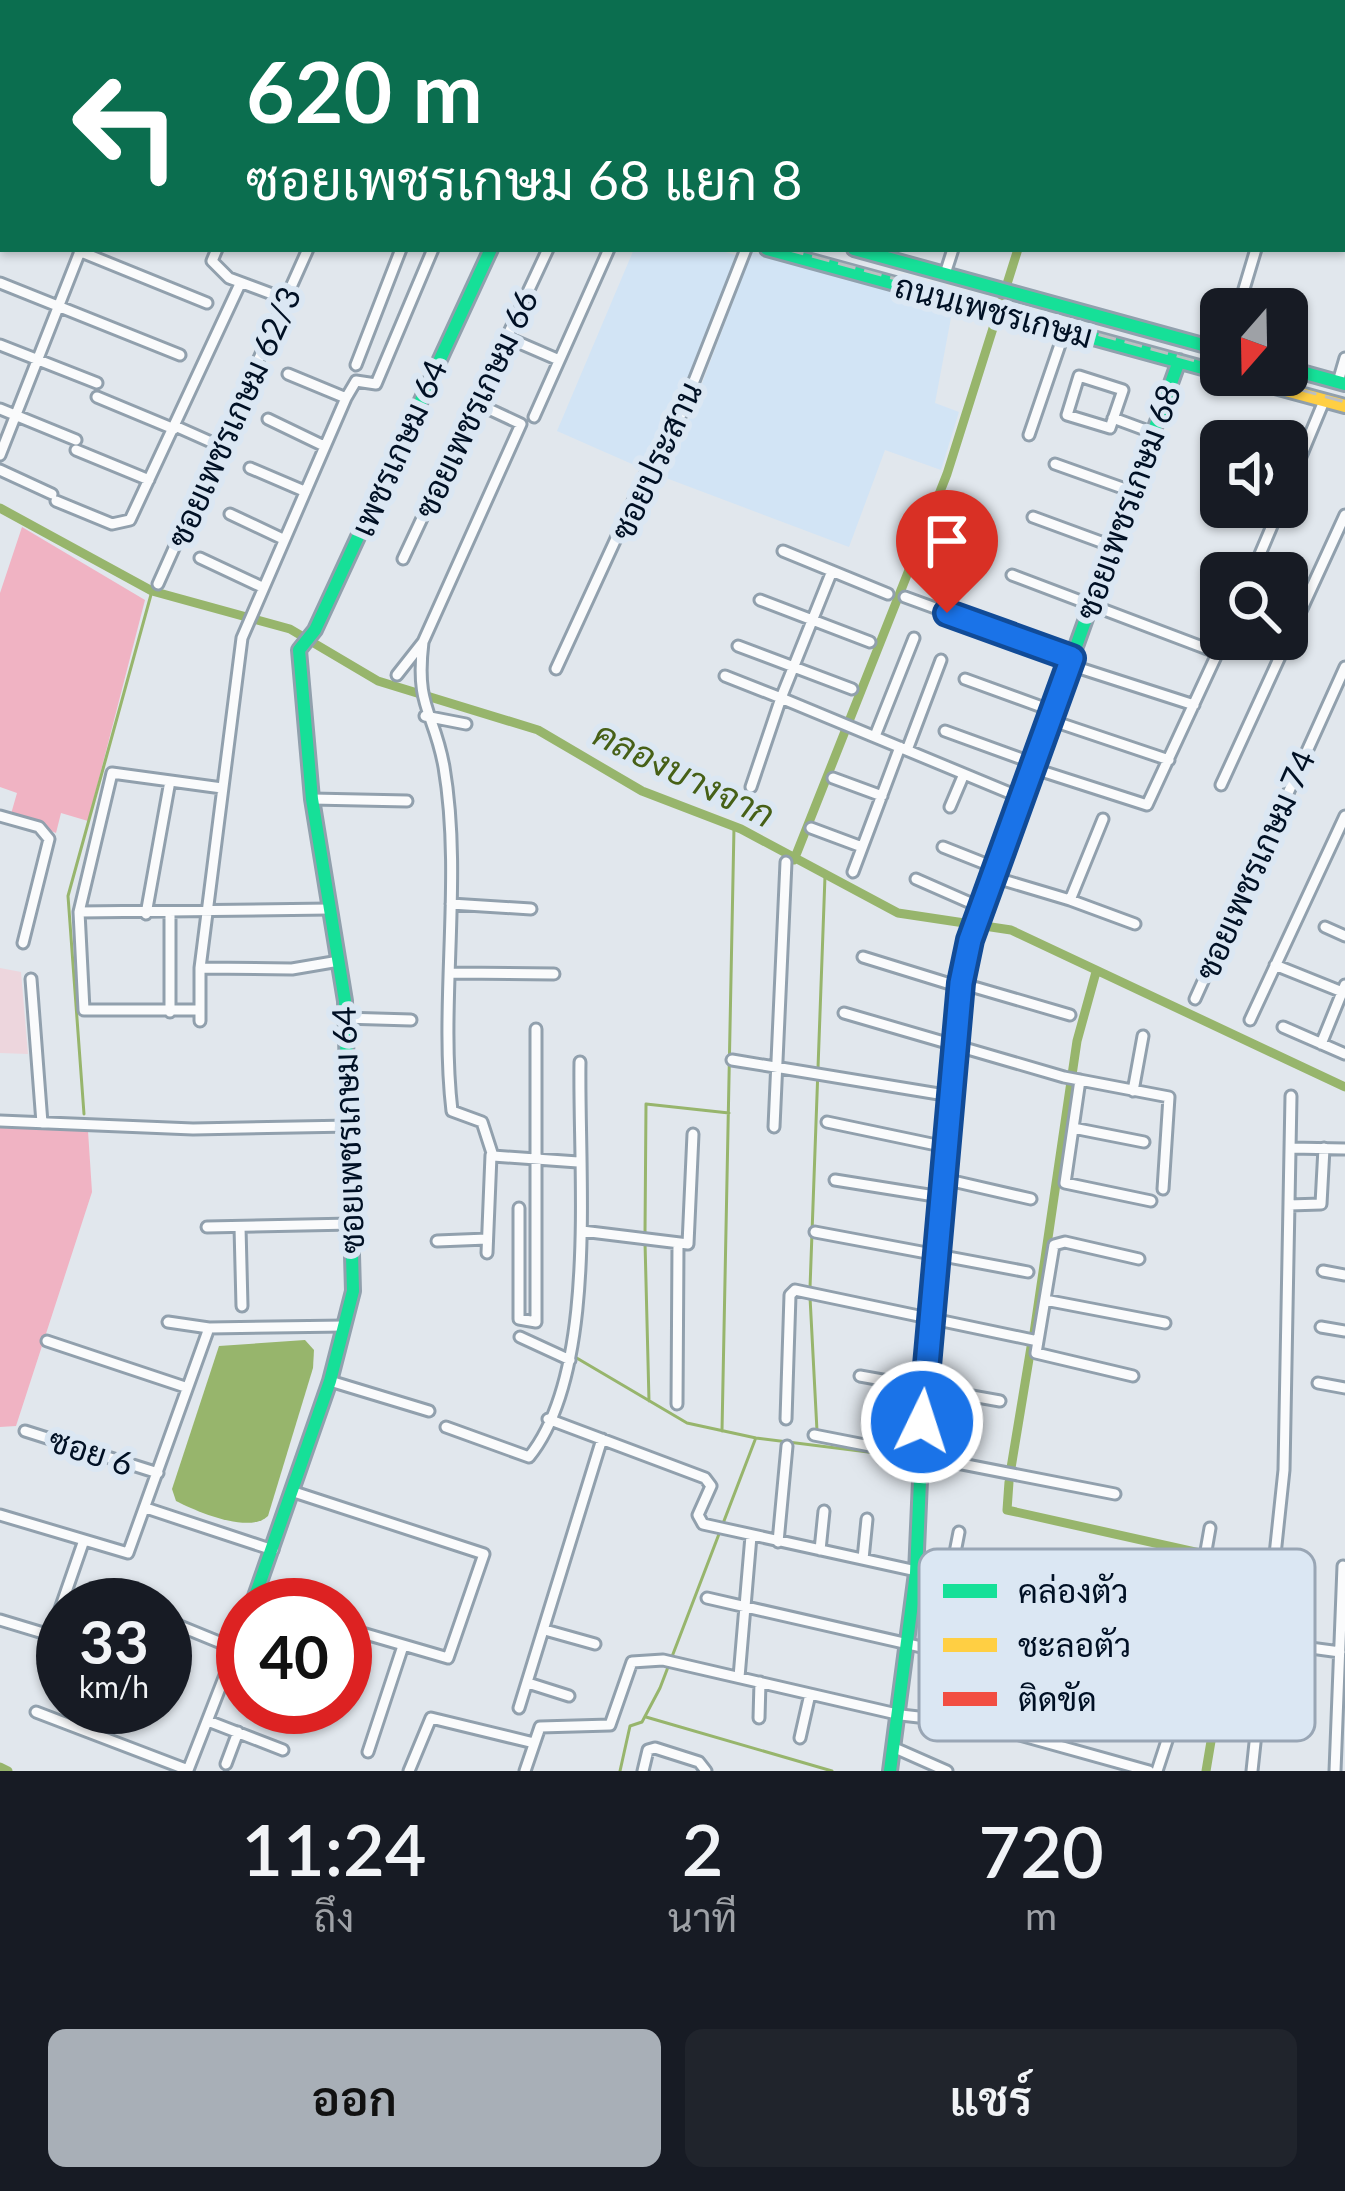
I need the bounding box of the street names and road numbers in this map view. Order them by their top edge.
street label: ถนนเพชรเกษม [891,264,1097,356]
street label: ซอยเพชรเกษม 62/3 [158,280,309,553]
street label: ซอยเพชรเกษม 66 [405,283,545,524]
street label: เพชรเกษม 64 [341,353,455,542]
street label: ซอยประสาน [601,375,709,546]
street label: ซอยเพชรเกษม 68 [1066,379,1188,625]
street label: ซอยเพชรเกษม 74 [1186,744,1323,986]
street label: ซอยเพชรเกษม 64 [323,1006,371,1254]
street label: ซอย 6 [44,1419,138,1483]

